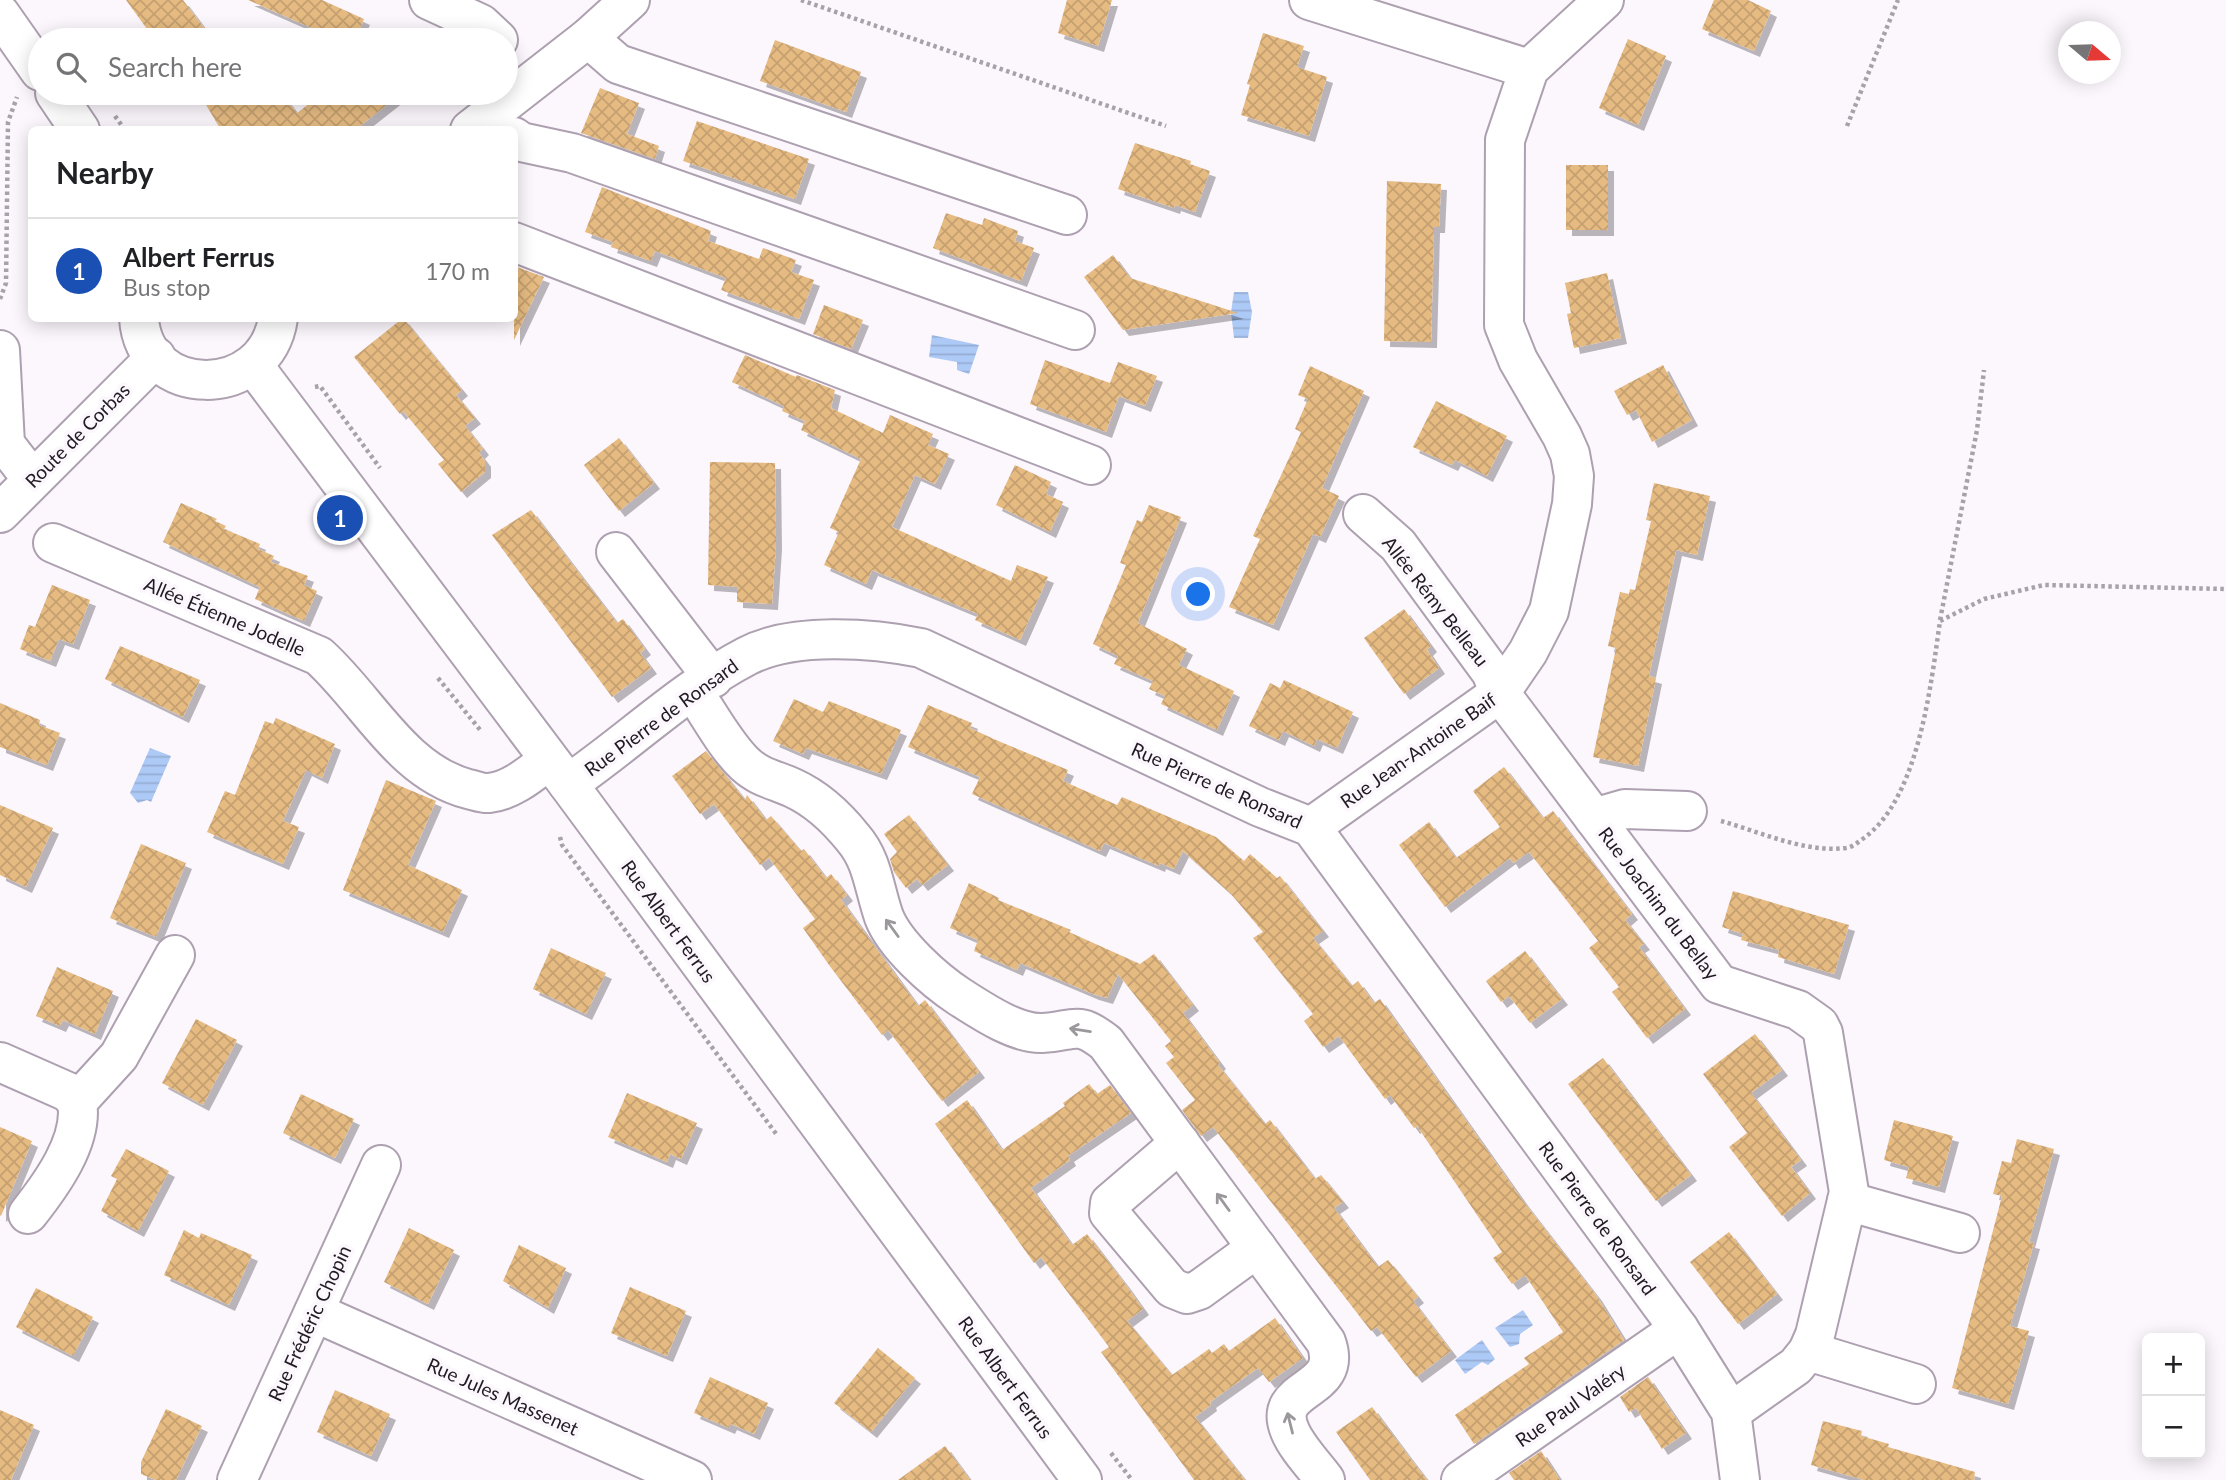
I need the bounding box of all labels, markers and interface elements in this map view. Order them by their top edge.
north arrow [2058,21,2121,84]
search box [28,28,518,105]
icon: search [52,48,90,86]
text: Search here [108,51,242,83]
text: Nearby [56,154,154,190]
text: Albert Ferrus [123,241,275,273]
text: 1 [72,257,86,285]
text: 170 m [425,257,490,285]
text: Bus stop [123,273,210,301]
street label: Route de Corbas [20,378,134,492]
pin: 1 [317,492,363,544]
street label: Allée Rémy Belleau [1378,531,1494,671]
street label: Allée Étienne Jodelle [141,572,309,660]
your location [1181,577,1215,611]
street label: Rue Pierre de Ronsard [580,654,742,780]
street label: Rue Jean-Antoine Baif [1336,687,1501,812]
street label: Rue Pierre de Ronsard [1128,737,1306,833]
street label: Rue Joachim du Bellay [1594,822,1724,984]
street label: Rue Albert Ferrus [617,855,721,987]
one-way arrow [885,919,899,938]
one-way arrow [1069,1023,1092,1036]
street label: Rue Pierre de Ronsard [1535,1137,1661,1299]
one-way arrow [1216,1193,1230,1212]
street label: Rue Frédéric Chopin [263,1241,355,1405]
street label: Rue Albert Ferrus [954,1311,1058,1443]
map controls [2142,1333,2205,1459]
button: + [2142,1333,2205,1396]
street label: Rue Jules Massenet [424,1352,582,1440]
street label: Rue Paul Valéry [1511,1358,1630,1451]
button: − [2142,1396,2205,1459]
one-way arrow [1283,1412,1296,1434]

